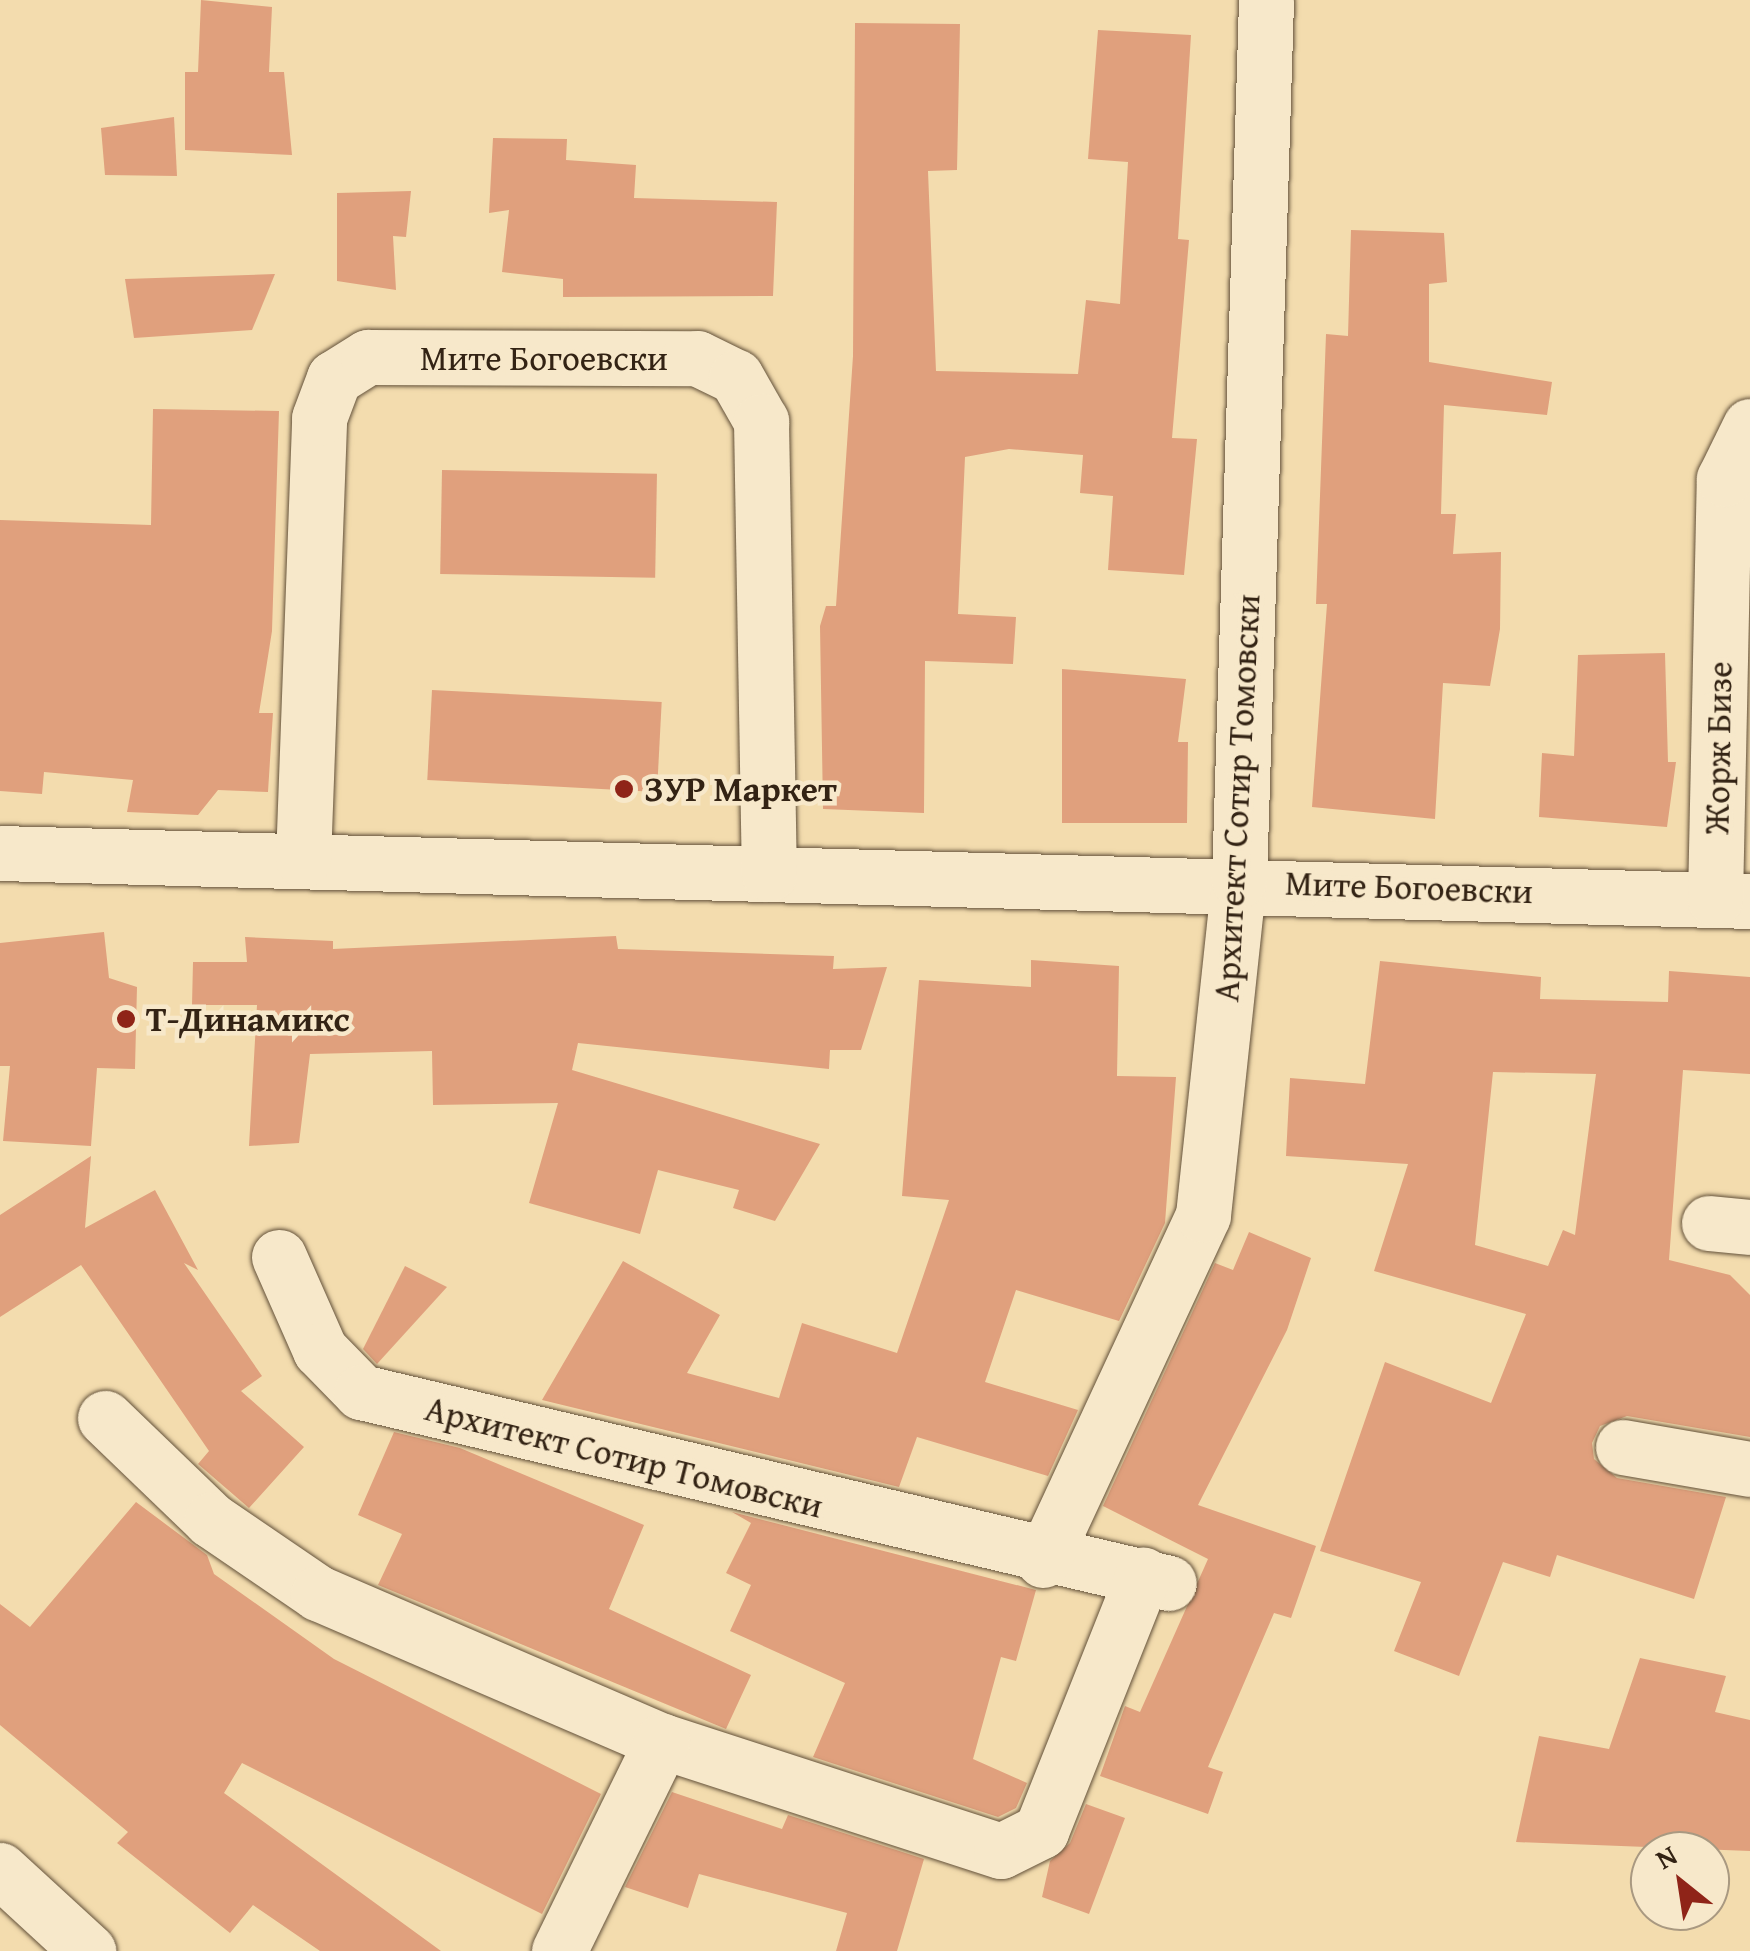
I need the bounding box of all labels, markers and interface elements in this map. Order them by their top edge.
street label: Мите Богоевски [420,337,668,379]
street label: Архитект Сотир Томовски [1205,593,1269,1003]
street label: Жорж Бизе [1695,661,1741,835]
place label: ЗУР Маркет [644,768,837,810]
marker: ЗУР Маркет [613,778,635,800]
street label: Мите Богоевски [1284,862,1534,912]
place label: Т-Динамикс [146,998,350,1040]
marker: Т-Динамикс [115,1008,137,1030]
street label: Архитект Сотир Томовски [421,1387,827,1527]
north arrow [1630,1831,1730,1931]
text: N [1647,1834,1684,1879]

